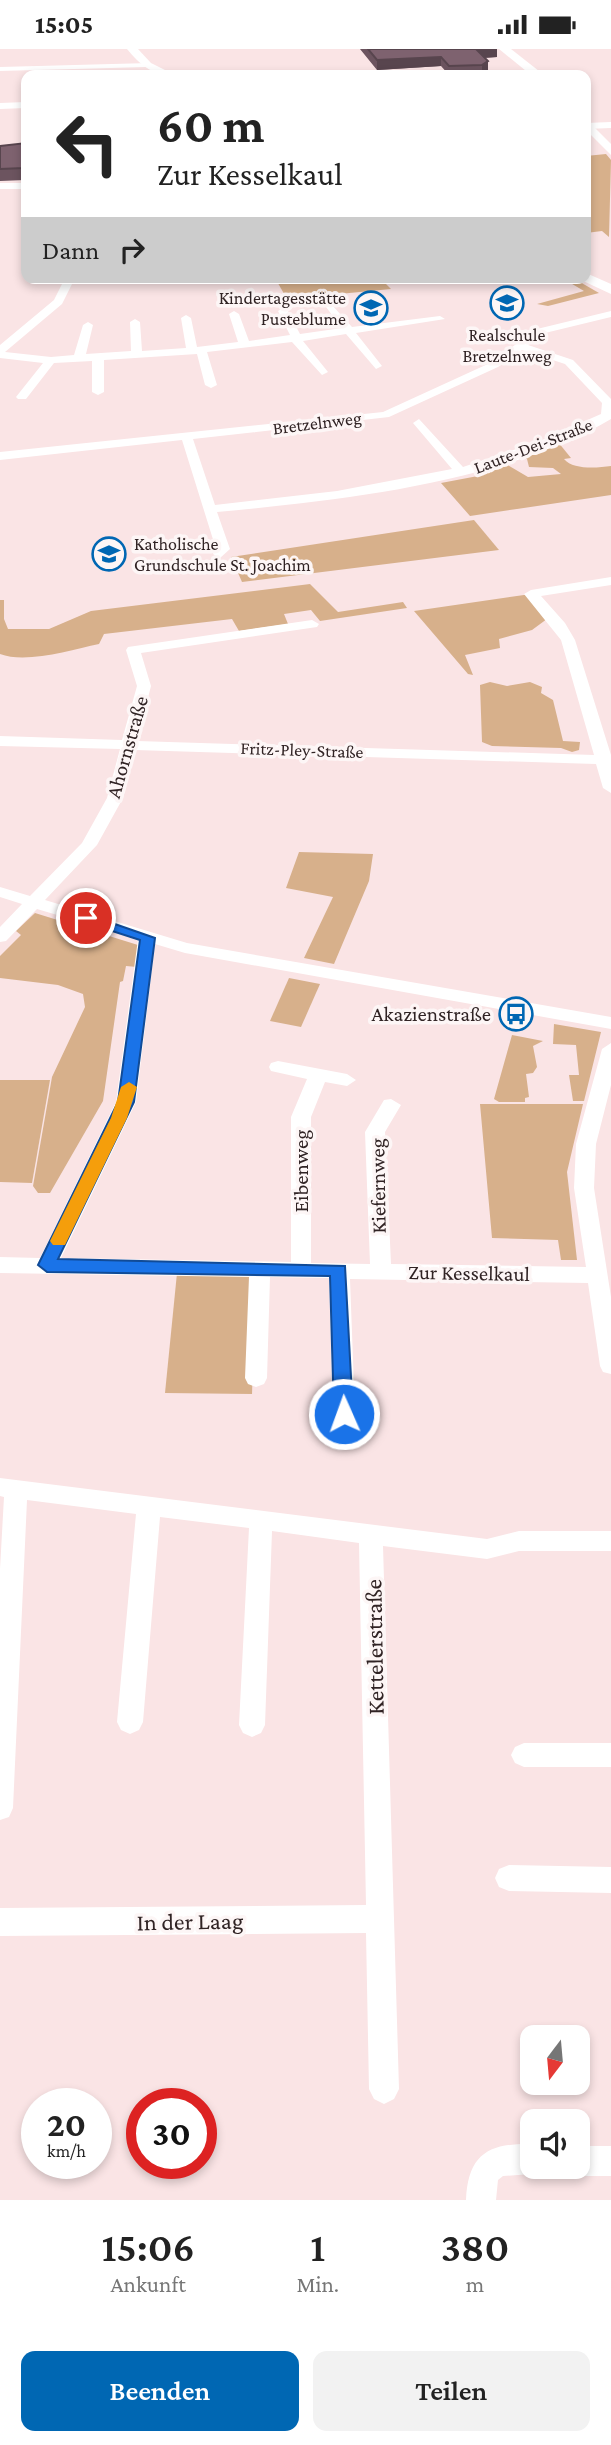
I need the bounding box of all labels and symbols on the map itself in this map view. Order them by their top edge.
school or university icon: Realschule Bretzelnweg [488,284,526,322]
place label: Kindertagesstätte Pusteblume [219,288,346,329]
school or university icon: Kindertagesstätte Pusteblume [352,289,390,327]
place label: Realschule Bretzelnweg [462,325,552,366]
street label: Bretzelnweg [271,408,363,438]
street label: Laute-Dei-Straße [471,414,595,478]
place label: Katholische Grundschule St. Joachim [134,534,311,575]
school or university icon: Katholische Grundschule St. Joachim [90,535,128,573]
street label: Ahornstraße [101,693,153,801]
street label: Fritz-Pley-Straße [240,738,364,762]
pin [56,888,116,948]
bus stop icon: Akazienstraße [497,995,535,1033]
place label: Akazienstraße [372,1002,491,1026]
street label: Eibenweg [289,1130,313,1212]
street label: Kiefernweg [365,1138,391,1234]
street label: Zur Kesselkaul [408,1260,530,1286]
position arrow [307,1377,381,1451]
street label: Kettelerstraße [359,1579,389,1715]
street label: In der Laag [136,1907,244,1935]
north arrow [520,2025,590,2095]
speed limit sign: 30 [126,2088,217,2179]

